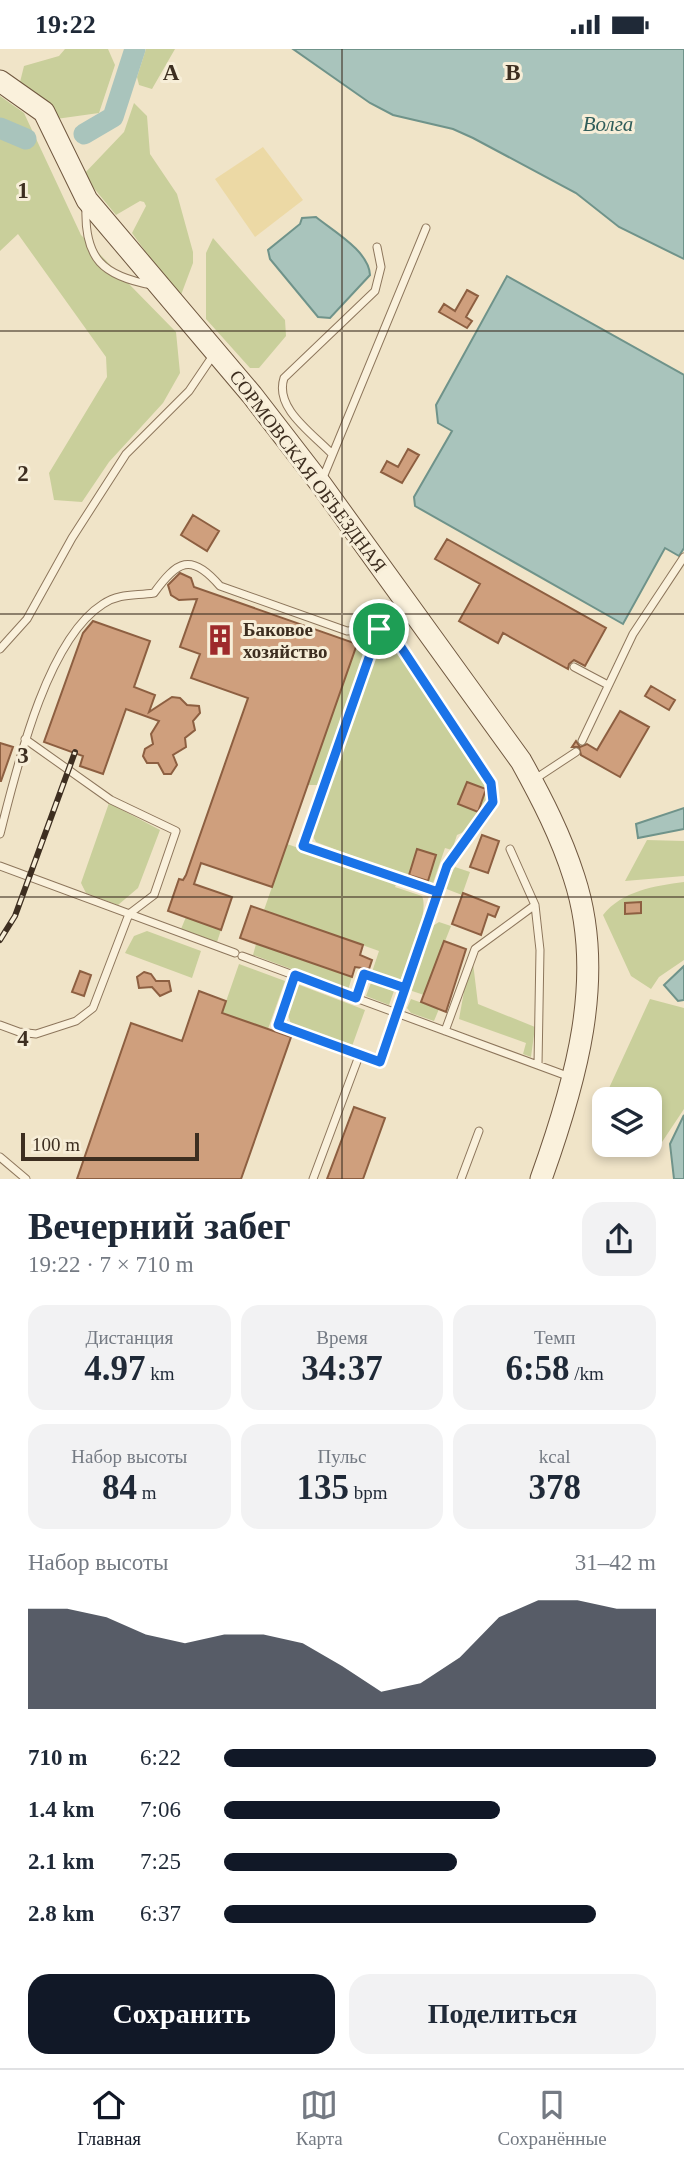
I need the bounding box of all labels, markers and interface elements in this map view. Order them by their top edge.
text: 19:22 [35,10,96,39]
text: A [163,60,180,85]
text: B [505,60,521,85]
water label: Волга [583,112,633,136]
text: 1 [17,178,29,203]
street label: СОРМОВСКАЯ ОБЪЕЗДНАЯ [225,366,391,576]
text: 2 [17,461,29,486]
pin [349,599,409,659]
icon: arrive [360,610,398,648]
place label: Баковое хозяйство [243,619,328,662]
building icon: Баковое хозяйство [203,623,237,657]
text: 3 [17,743,29,768]
text: 4 [17,1026,29,1051]
map controls [592,1087,662,1157]
button: layers [592,1087,662,1157]
scale bar [21,1130,200,1162]
text: 100 m [32,1134,80,1155]
button: share [582,1202,656,1276]
text: Вечерний забег [28,1205,291,1247]
text: 19:22 · 7 × 710 m [28,1252,194,1277]
text: Дистанция [85,1327,173,1348]
text: Время [316,1327,368,1348]
text: Темп [534,1327,575,1348]
text: 4.97 [84,1349,145,1388]
text: 34:37 [301,1349,383,1388]
text: 6:58 [505,1349,570,1388]
text: km [145,1363,174,1384]
text: /km [570,1363,604,1384]
text: Набор высоты [71,1446,187,1467]
text: Пульс [318,1446,366,1467]
text: kcal [539,1446,570,1467]
text: 84 [102,1468,137,1507]
text: 135 [296,1468,349,1507]
text: 378 [528,1468,581,1507]
text: m [137,1482,157,1503]
text: bpm [349,1482,388,1503]
text: Набор высоты [28,1550,169,1575]
text: 31–42 m [575,1550,656,1575]
text: 710 m [28,1745,87,1770]
text: 6:22 [140,1745,181,1770]
text: 1.4 km [28,1797,94,1822]
text: 7:06 [140,1797,181,1822]
text: 2.1 km [28,1849,94,1874]
text: 7:25 [140,1849,181,1874]
text: 2.8 km [28,1901,94,1926]
text: 6:37 [140,1901,181,1926]
button: Сохранить [28,1974,335,2054]
button: Поделиться [349,1974,656,2054]
tab: Главная [77,2086,141,2150]
tab: Карта [296,2086,343,2150]
tab: Сохранённые [497,2086,607,2150]

